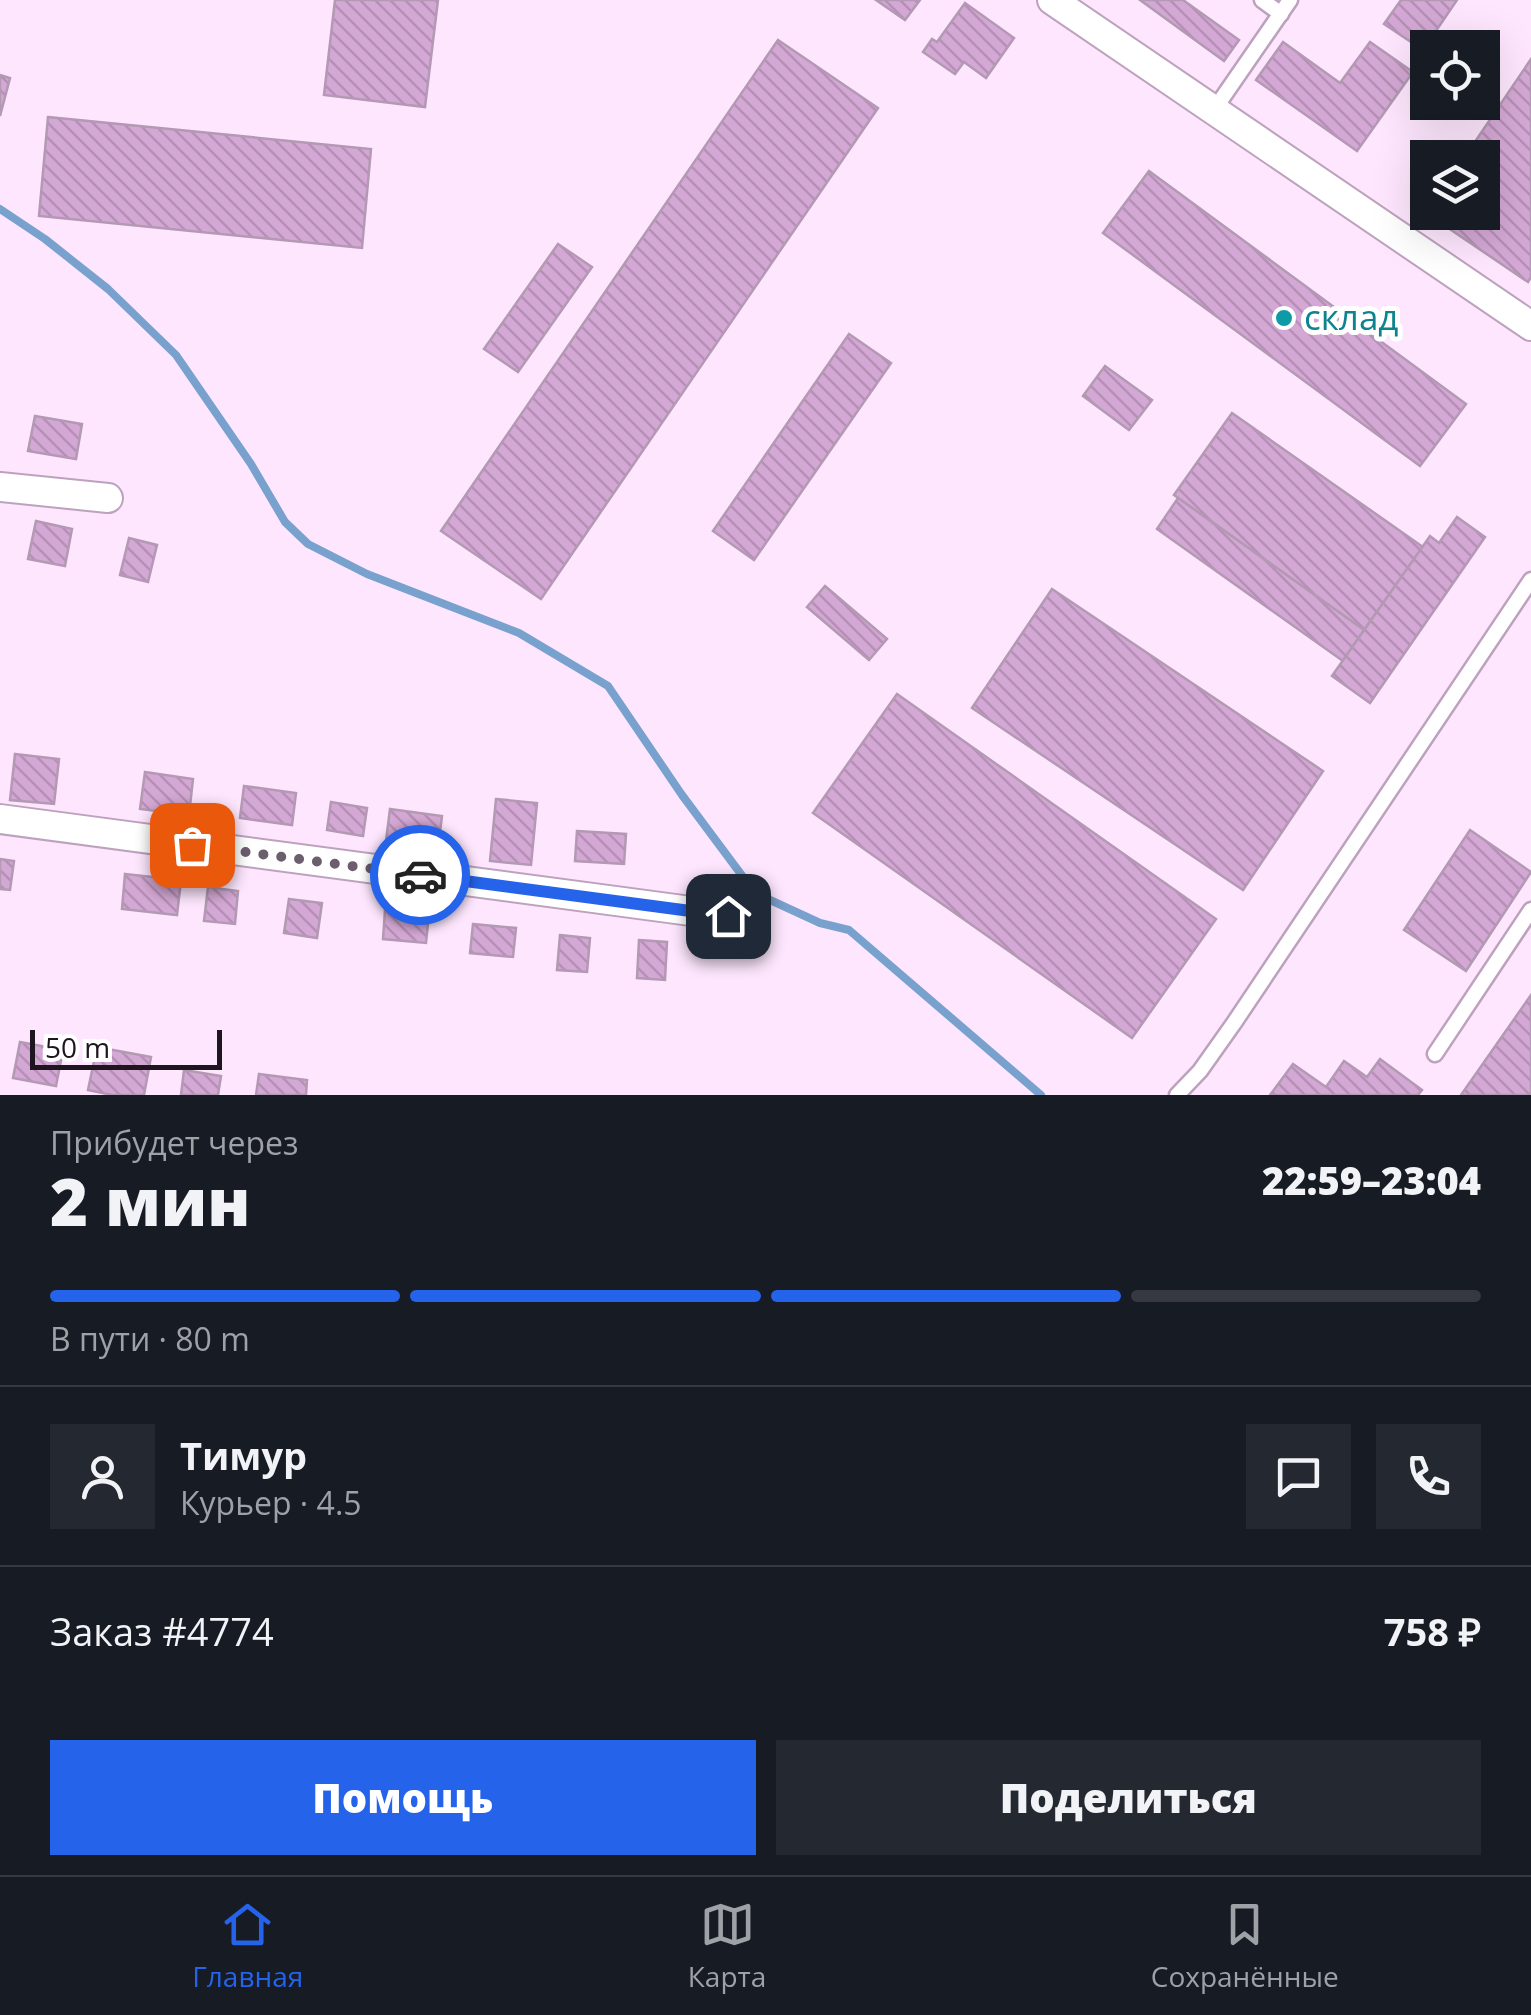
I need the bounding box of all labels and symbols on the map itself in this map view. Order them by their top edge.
place label: склад [1304,293,1398,340]
marker: склад [1273,307,1295,329]
pin [150,803,235,888]
courier [370,825,470,925]
pin [686,874,771,959]
scale bar [30,1025,222,1070]

